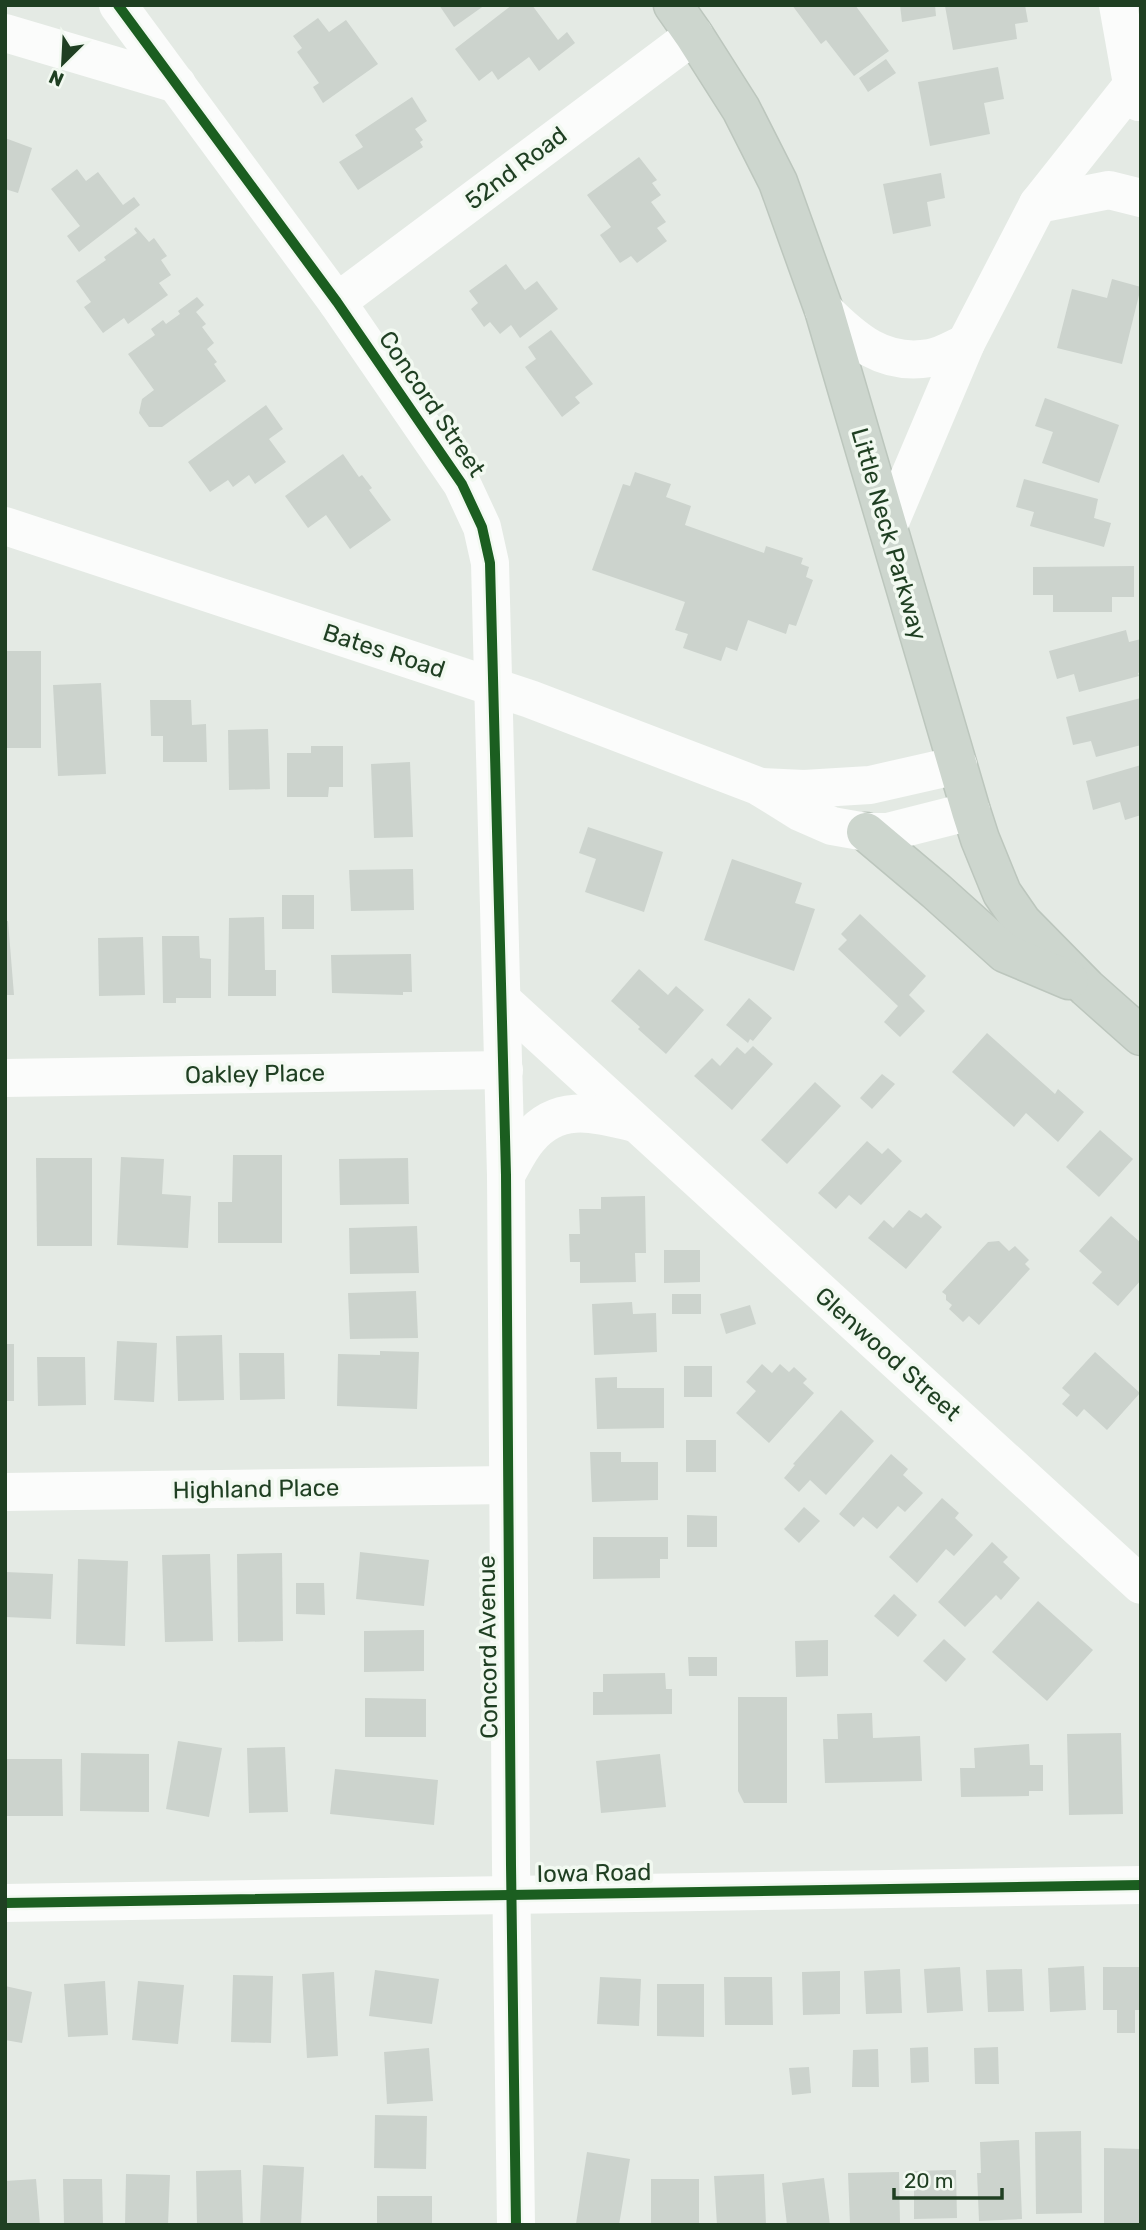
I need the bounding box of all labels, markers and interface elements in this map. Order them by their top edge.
north arrow [28,28,98,98]
text: N [45,65,67,91]
street label: 52nd Road [460,121,572,215]
street label: Concord Street [373,326,491,482]
street label: Little Neck Parkway [845,425,933,643]
street label: Bates Road [319,618,449,684]
street label: Oakley Place [185,1059,325,1089]
street label: Glenwood Street [810,1281,966,1427]
street label: Highland Place [172,1474,340,1504]
street label: Concord Avenue [472,1555,504,1739]
street label: Iowa Road [536,1858,652,1888]
scale bar [894,2156,1002,2200]
text: 20 m [904,2168,953,2193]

